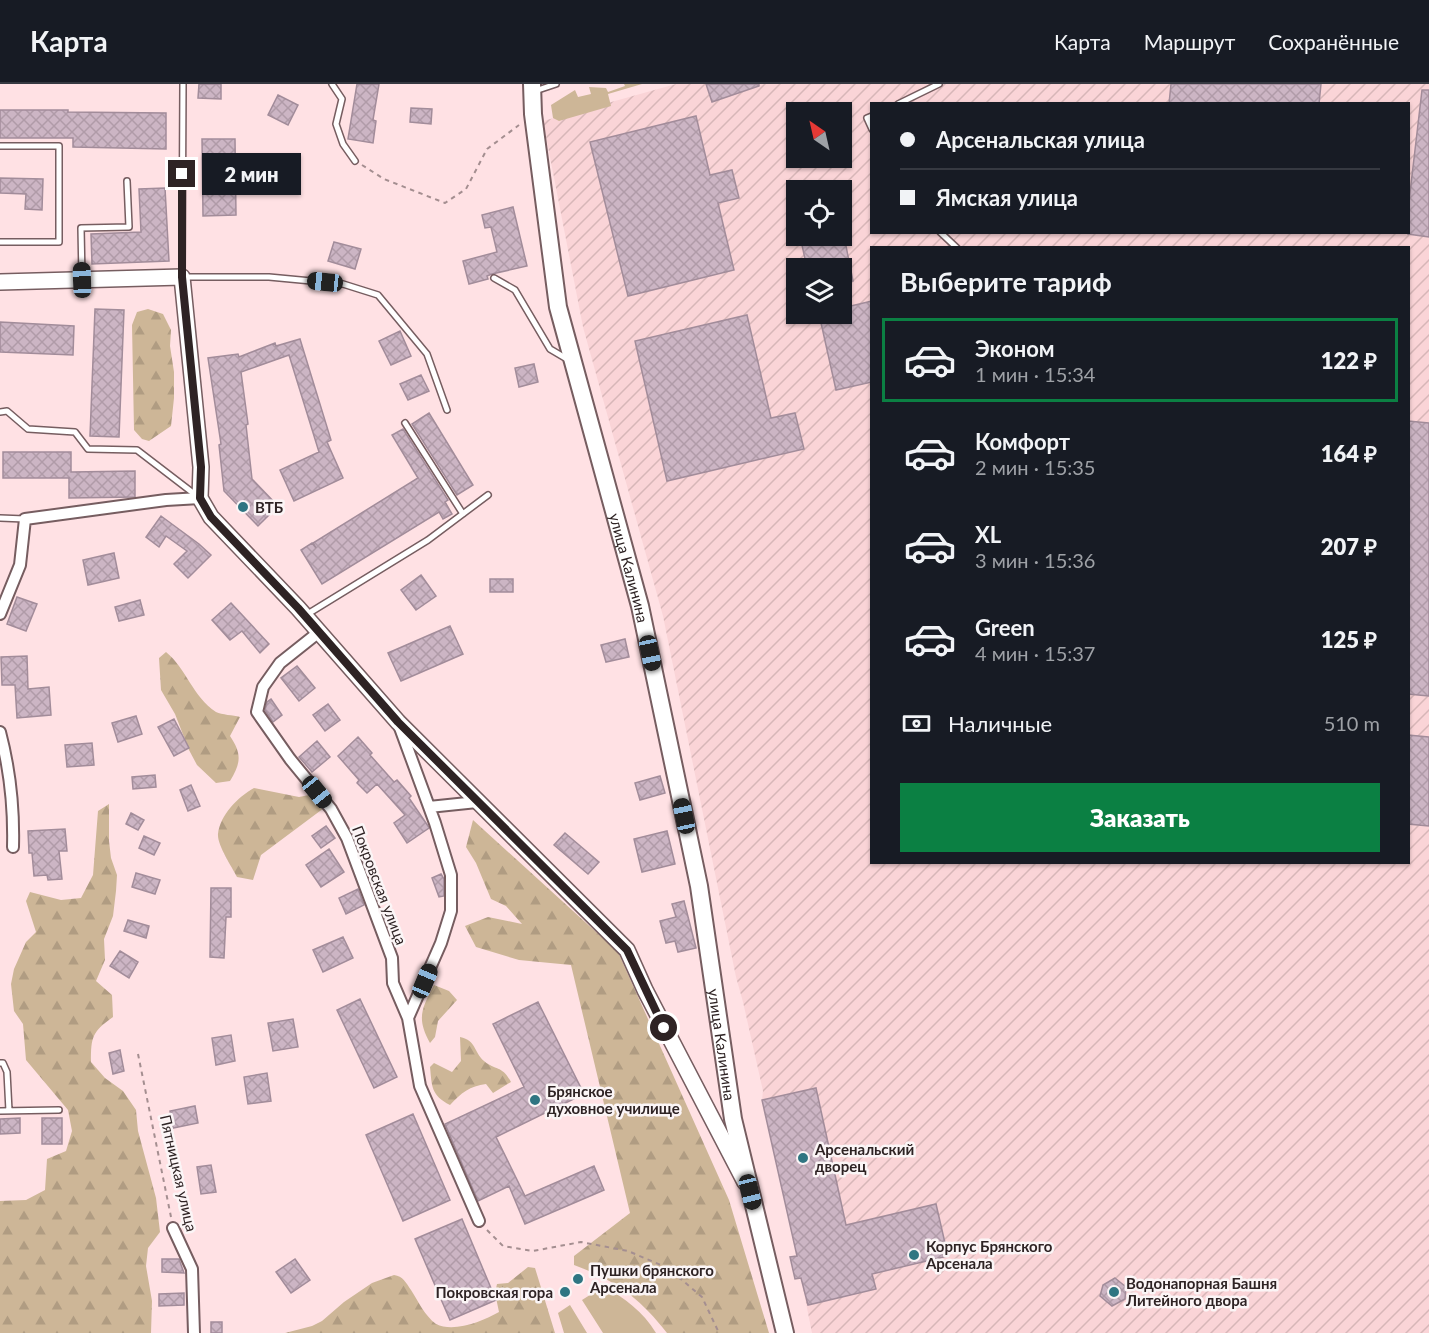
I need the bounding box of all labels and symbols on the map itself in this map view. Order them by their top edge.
north arrow [786,102,852,168]
callout: 2 мин [203,153,302,195]
route end [168,160,195,187]
car [72,262,92,298]
car [306,271,344,293]
place label: ВТБ [255,498,283,516]
marker: ВТБ [236,500,250,514]
street label: улица Калинина [606,511,652,624]
car [637,634,663,672]
car [299,772,335,812]
car [671,797,697,835]
street label: Покровская улица [349,823,411,947]
car [410,961,440,1001]
street label: улица Калинина [705,987,739,1102]
route start [650,1014,677,1041]
place label: Брянское духовное училище [547,1082,680,1117]
marker: Брянское духовное училище [528,1093,542,1107]
street label: Пятницкая улица [157,1113,201,1233]
place label: Арсенальский дворец [814,1140,914,1175]
marker: Арсенальский дворец [796,1151,810,1165]
car [737,1172,763,1212]
place label: Корпус Брянского Арсенала [925,1237,1053,1272]
marker: Корпус Брянского Арсенала [907,1248,921,1262]
place label: Пушки брянского Арсенала [589,1261,714,1296]
marker: Пушки брянского Арсенала [571,1272,585,1286]
place label: Водонапорная Башня Литейного двора [1125,1274,1277,1309]
place label: Покровская гора [436,1283,553,1301]
marker: Покровская гора [558,1285,572,1299]
marker: Водонапорная Башня Литейного двора [1107,1285,1121,1299]

